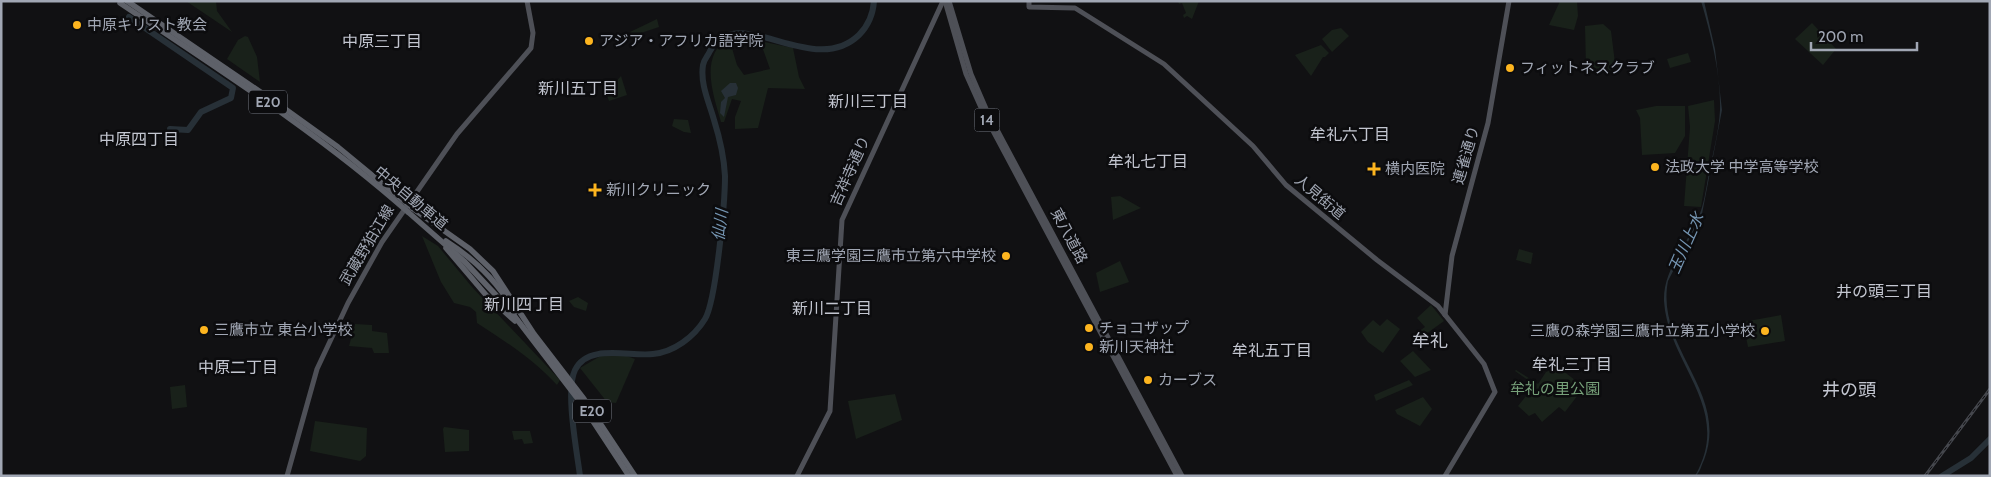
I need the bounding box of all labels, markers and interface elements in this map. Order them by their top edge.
place label: 中原キリスト教会 [87,16,207,34]
marker: 中原キリスト教会 [71,19,83,31]
scale bar [1811,20,1917,52]
text: 200 m [1818,28,1863,46]
district label: 中原三丁目 [342,32,422,51]
place label: アジア・アフリカ語学院 [599,32,763,50]
marker: アジア・アフリカ語学院 [583,35,595,47]
place label: フィットネスクラブ [1520,59,1655,77]
marker: フィットネスクラブ [1504,62,1516,74]
district label: 新川五丁目 [538,79,618,98]
road number: E20 [249,90,287,114]
district label: 新川三丁目 [828,92,908,111]
road number: 14 [974,108,1000,132]
street label: 連雀通り [1449,124,1483,186]
district label: 牟礼六丁目 [1310,125,1390,144]
district label: 中原四丁目 [99,130,179,149]
street label: 吉祥寺通り [827,133,873,209]
district label: 牟礼七丁目 [1108,152,1188,171]
place label: 法政大学 中学高等学校 [1665,158,1818,176]
place label: 横内医院 [1385,160,1445,178]
marker: 法政大学 中学高等学校 [1649,161,1661,173]
street label: 中央自動車道 [371,162,451,234]
marker: 横内医院 [1367,162,1381,176]
street label: 人見街道 [1291,171,1349,223]
place label: 新川クリニック [606,181,711,199]
marker: 新川クリニック [588,183,602,197]
street label: 武蔵野狛江線 [336,202,398,288]
street label: 東八道路 [1047,205,1091,267]
water label: 仙川 [709,206,732,242]
water label: 玉川上水 [1664,208,1709,276]
place label: 東三鷹学園三鷹市立第六中学校 [786,247,996,265]
marker: 東三鷹学園三鷹市立第六中学校 [1000,250,1012,262]
district label: 井の頭三丁目 [1836,282,1932,301]
district label: 新川四丁目 [484,295,564,314]
district label: 新川二丁目 [792,299,872,318]
place label: チョコザップ [1099,319,1189,337]
place label: 三鷹市立 東台小学校 [214,321,352,339]
marker: チョコザップ [1083,322,1095,334]
place label: 三鷹の森学園三鷹市立第五小学校 [1530,322,1755,340]
marker: 三鷹市立 東台小学校 [198,324,210,336]
marker: 三鷹の森学園三鷹市立第五小学校 [1759,325,1771,337]
district label: 牟礼 [1412,330,1448,352]
place label: 新川天神社 [1099,338,1174,356]
marker: 新川天神社 [1083,341,1095,353]
district label: 牟礼五丁目 [1232,341,1312,360]
district label: 牟礼三丁目 [1532,355,1612,374]
district label: 中原二丁目 [198,358,278,377]
place label: カーブス [1158,371,1217,389]
marker: カーブス [1142,374,1154,386]
district label: 井の頭 [1822,379,1876,401]
park label: 牟礼の里公園 [1510,380,1600,398]
road number: E20 [573,400,611,422]

